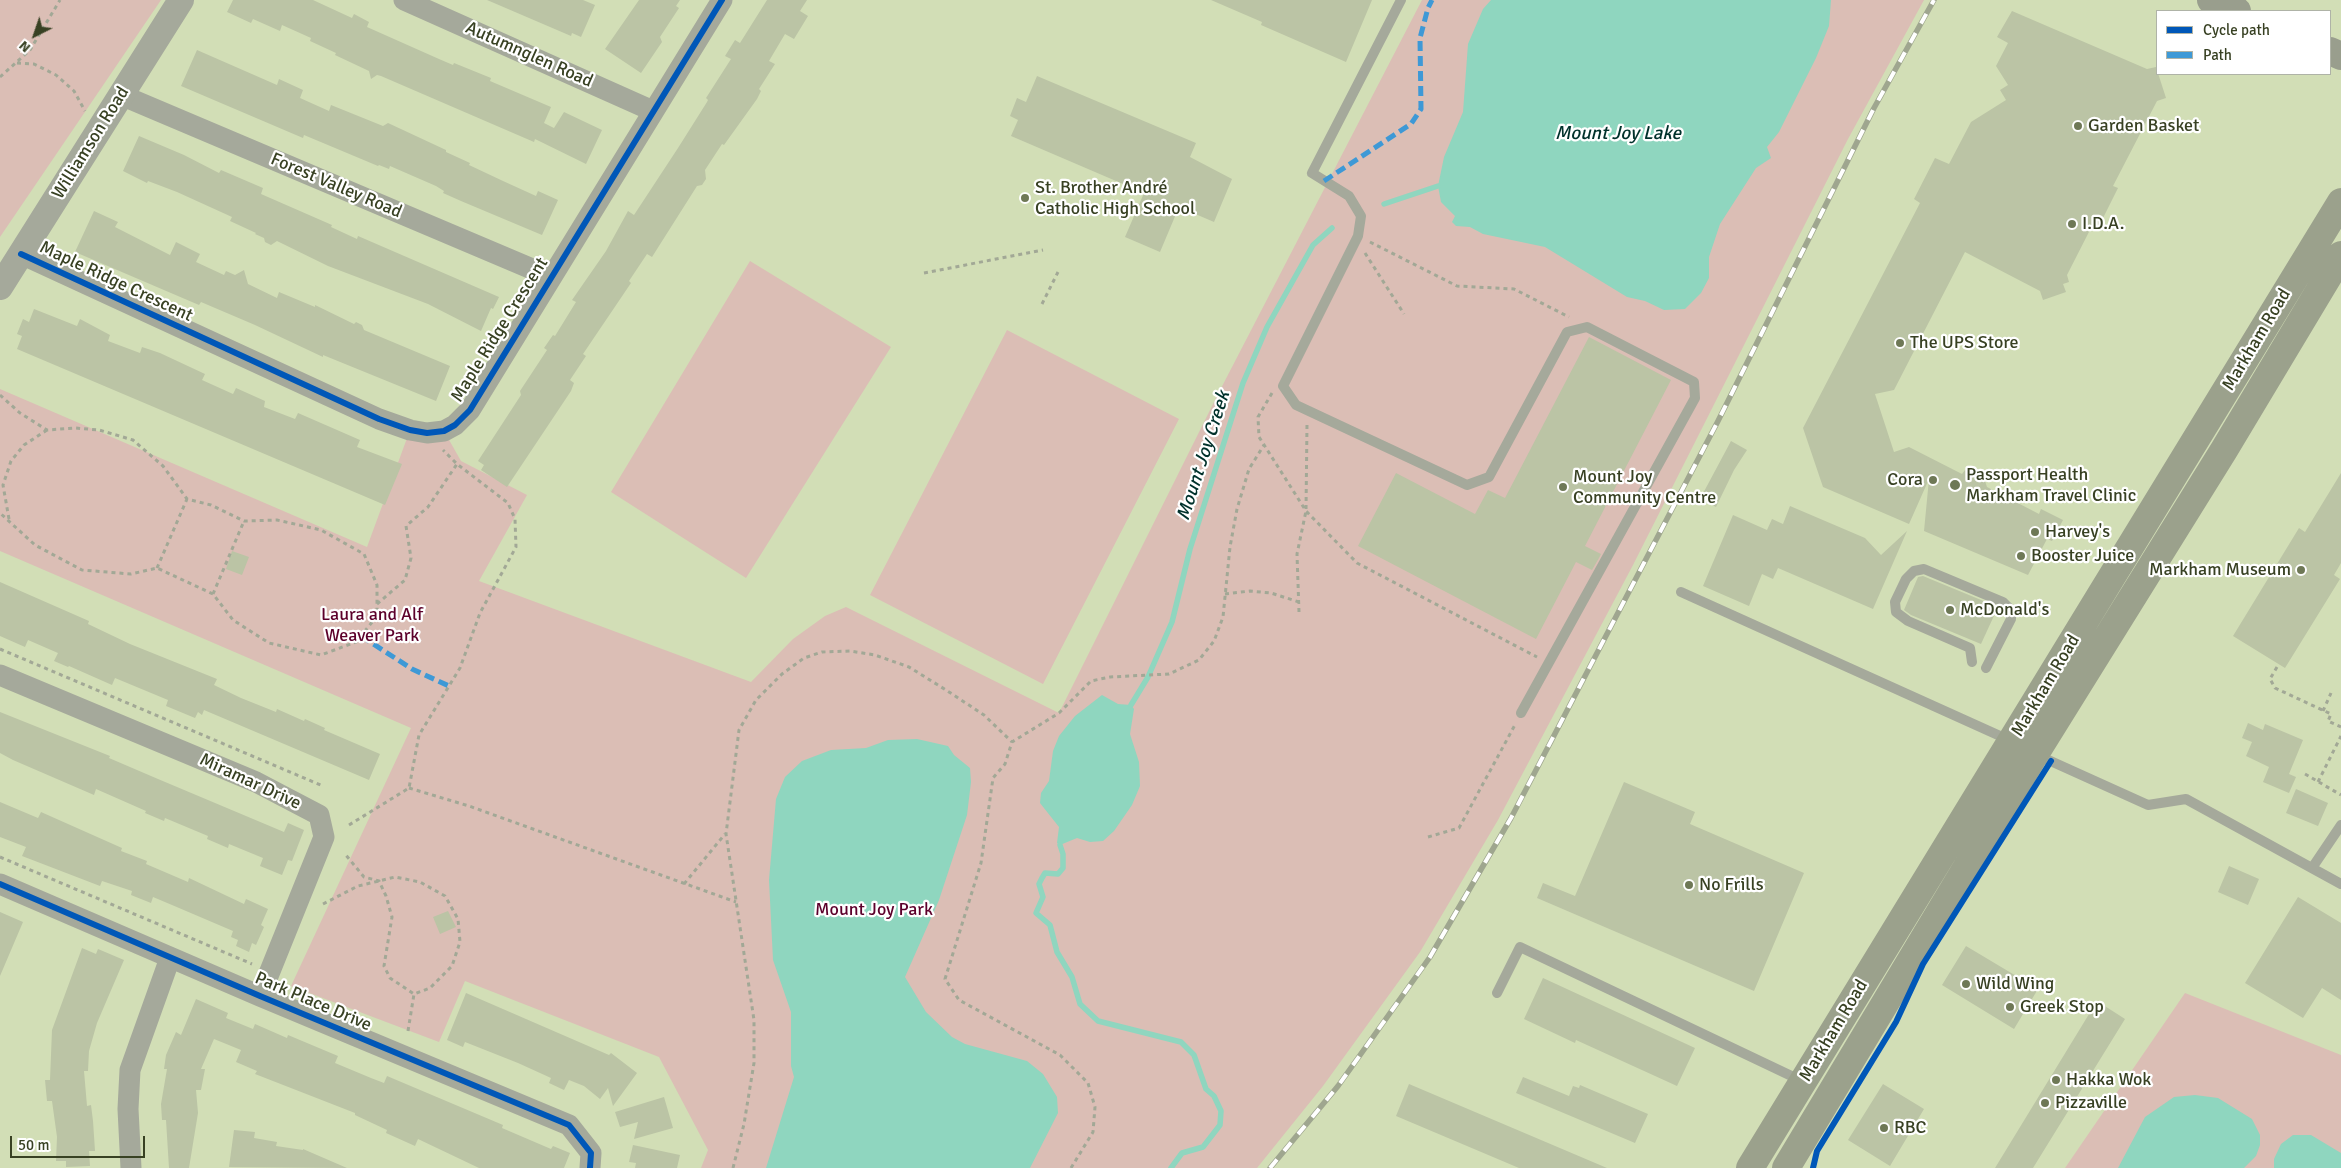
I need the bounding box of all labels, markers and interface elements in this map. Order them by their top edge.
north arrow [10,10,60,60]
legend [2156,10,2331,75]
street label: Autumnglen Road [462,17,596,93]
text: Cycle path [2203,21,2270,39]
text: N [16,37,34,56]
text: Path [2203,46,2232,64]
street label: Williamson Road [48,83,134,203]
place label: Garden Basket [2088,115,2199,137]
marker: Garden Basket [2072,120,2084,132]
water label: Mount Joy Lake [1555,123,1681,145]
street label: Forest Valley Road [267,149,405,223]
place label: St. Brother André Catholic High School [1035,177,1195,220]
marker: St. Brother André Catholic High School [1019,192,1031,204]
place label: I.D.A. [2082,213,2124,235]
marker: I.D.A. [2066,218,2078,230]
street label: Maple Ridge Crescent [36,237,196,327]
street label: Maple Ridge Crescent [447,254,553,406]
street label: Markham Road [2218,285,2296,395]
place label: The UPS Store [1910,332,2019,354]
marker: The UPS Store [1894,337,1906,349]
water label: Mount Joy Creek [1172,388,1236,524]
place label: Passport Health Markham Travel Clinic [1966,464,2136,506]
place label: Mount Joy Community Centre [1573,466,1716,508]
place label: Cora [1887,469,1923,491]
marker: Cora [1927,474,1939,486]
marker: Passport Health Markham Travel Clinic [1948,478,1962,492]
marker: Mount Joy Community Centre [1557,481,1569,493]
place label: Harvey's [2045,521,2110,543]
marker: Harvey's [2029,526,2041,538]
place label: Booster Juice [2031,545,2134,567]
marker: Booster Juice [2015,550,2027,562]
place label: Markham Museum [2149,559,2291,581]
marker: Markham Museum [2295,564,2307,576]
place label: McDonald's [1960,599,2049,621]
park label: Laura and Alf Weaver Park [321,604,423,646]
marker: McDonald's [1944,604,1956,616]
street label: Markham Road [2007,631,2085,741]
street label: Miramar Drive [196,749,304,815]
place label: No Frills [1699,874,1764,896]
marker: No Frills [1683,879,1695,891]
park label: Mount Joy Park [815,899,933,921]
street label: Park Place Drive [251,968,375,1036]
place label: Wild Wing [1976,973,2054,995]
street label: Markham Road [1795,976,1873,1086]
marker: Wild Wing [1960,978,1972,990]
place label: Greek Stop [2020,996,2104,1018]
marker: Greek Stop [2004,1001,2016,1013]
place label: Hakka Wok [2066,1069,2151,1091]
marker: Hakka Wok [2050,1074,2062,1086]
place label: Pizzaville [2055,1092,2127,1114]
marker: Pizzaville [2039,1097,2051,1109]
place label: RBC [1894,1117,1926,1139]
marker: RBC [1878,1122,1890,1134]
scale bar [12,1126,148,1158]
text: 50 m [18,1136,49,1154]

